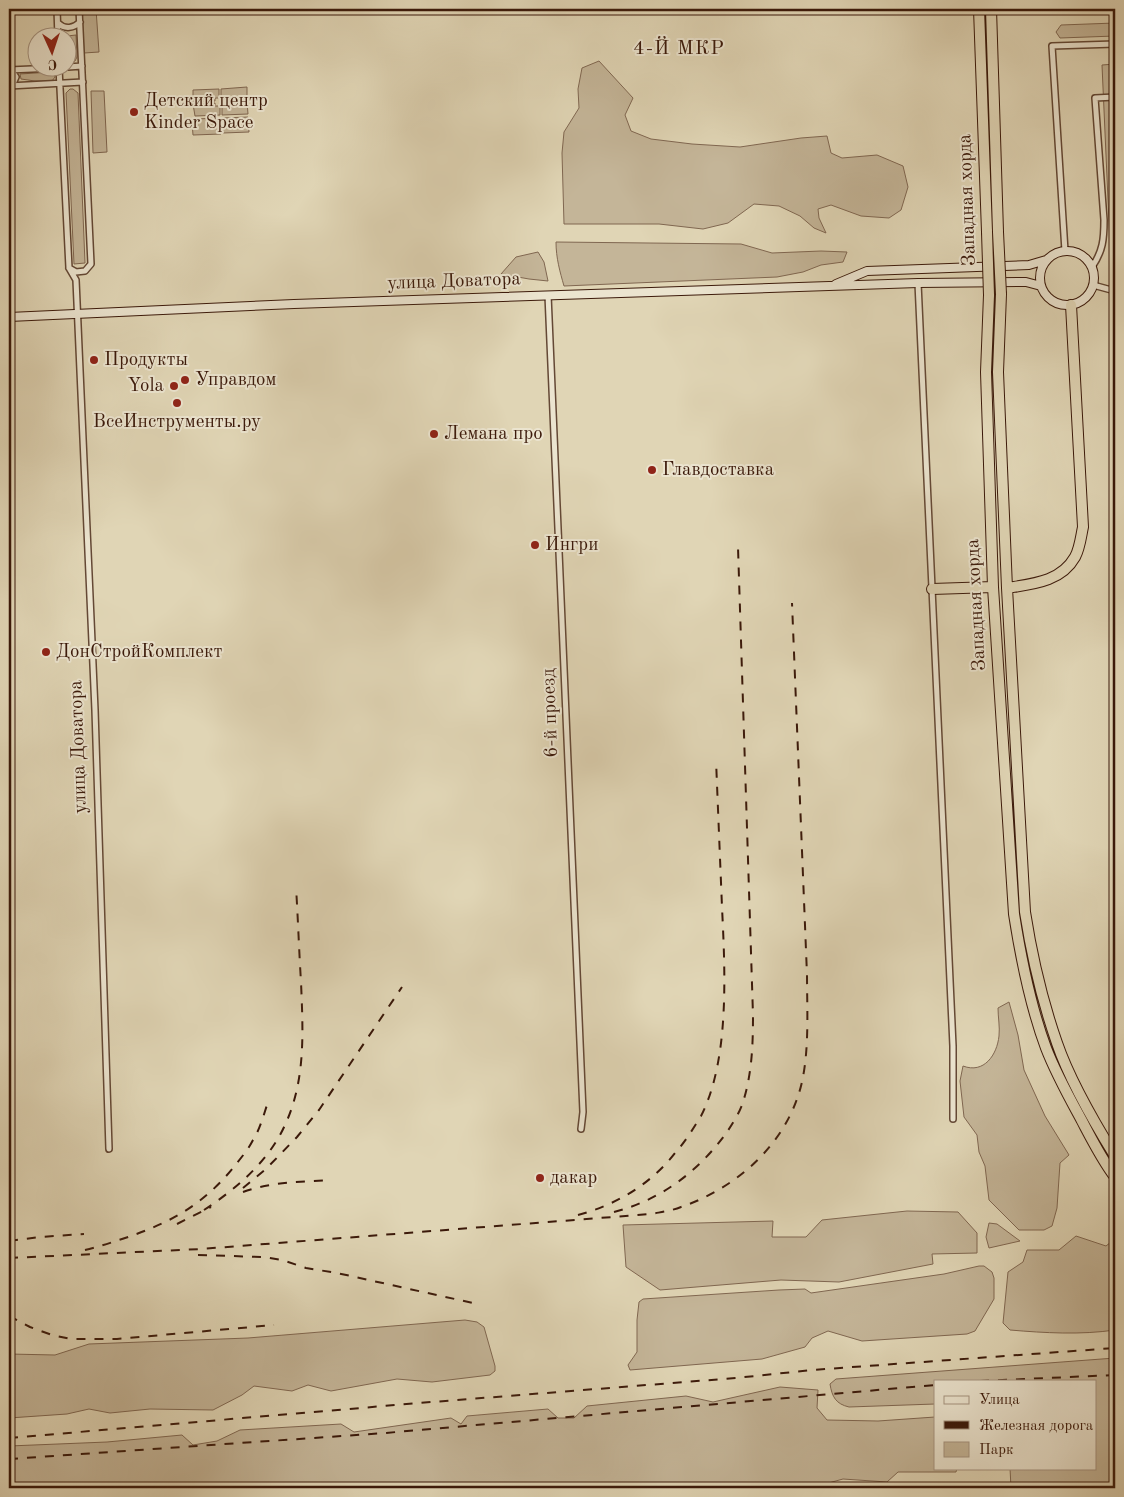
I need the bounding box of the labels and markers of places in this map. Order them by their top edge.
place label: Детский центр Kinder Space [144,92,268,133]
marker: Детский центр Kinder Space [128,106,140,118]
place label: Продукты [104,351,188,370]
marker: Продукты [88,354,100,366]
place label: Управдом [195,371,276,390]
marker: Управдом [179,374,191,386]
place label: Yola [128,377,165,396]
marker: Yola [168,380,180,392]
marker: ВсеИнструменты.ру [171,397,183,409]
place label: ВсеИнструменты.ру [93,413,261,432]
place label: Лемана про [444,425,543,444]
marker: Лемана про [428,428,440,440]
place label: Главдоставка [662,461,775,480]
marker: Главдоставка [646,464,658,476]
place label: Ингри [545,536,598,555]
marker: Ингри [529,539,541,551]
place label: ДонСтройКомплект [56,643,223,662]
marker: ДонСтройКомплект [40,646,52,658]
place label: дакар [550,1169,597,1188]
marker: дакар [534,1172,546,1184]

